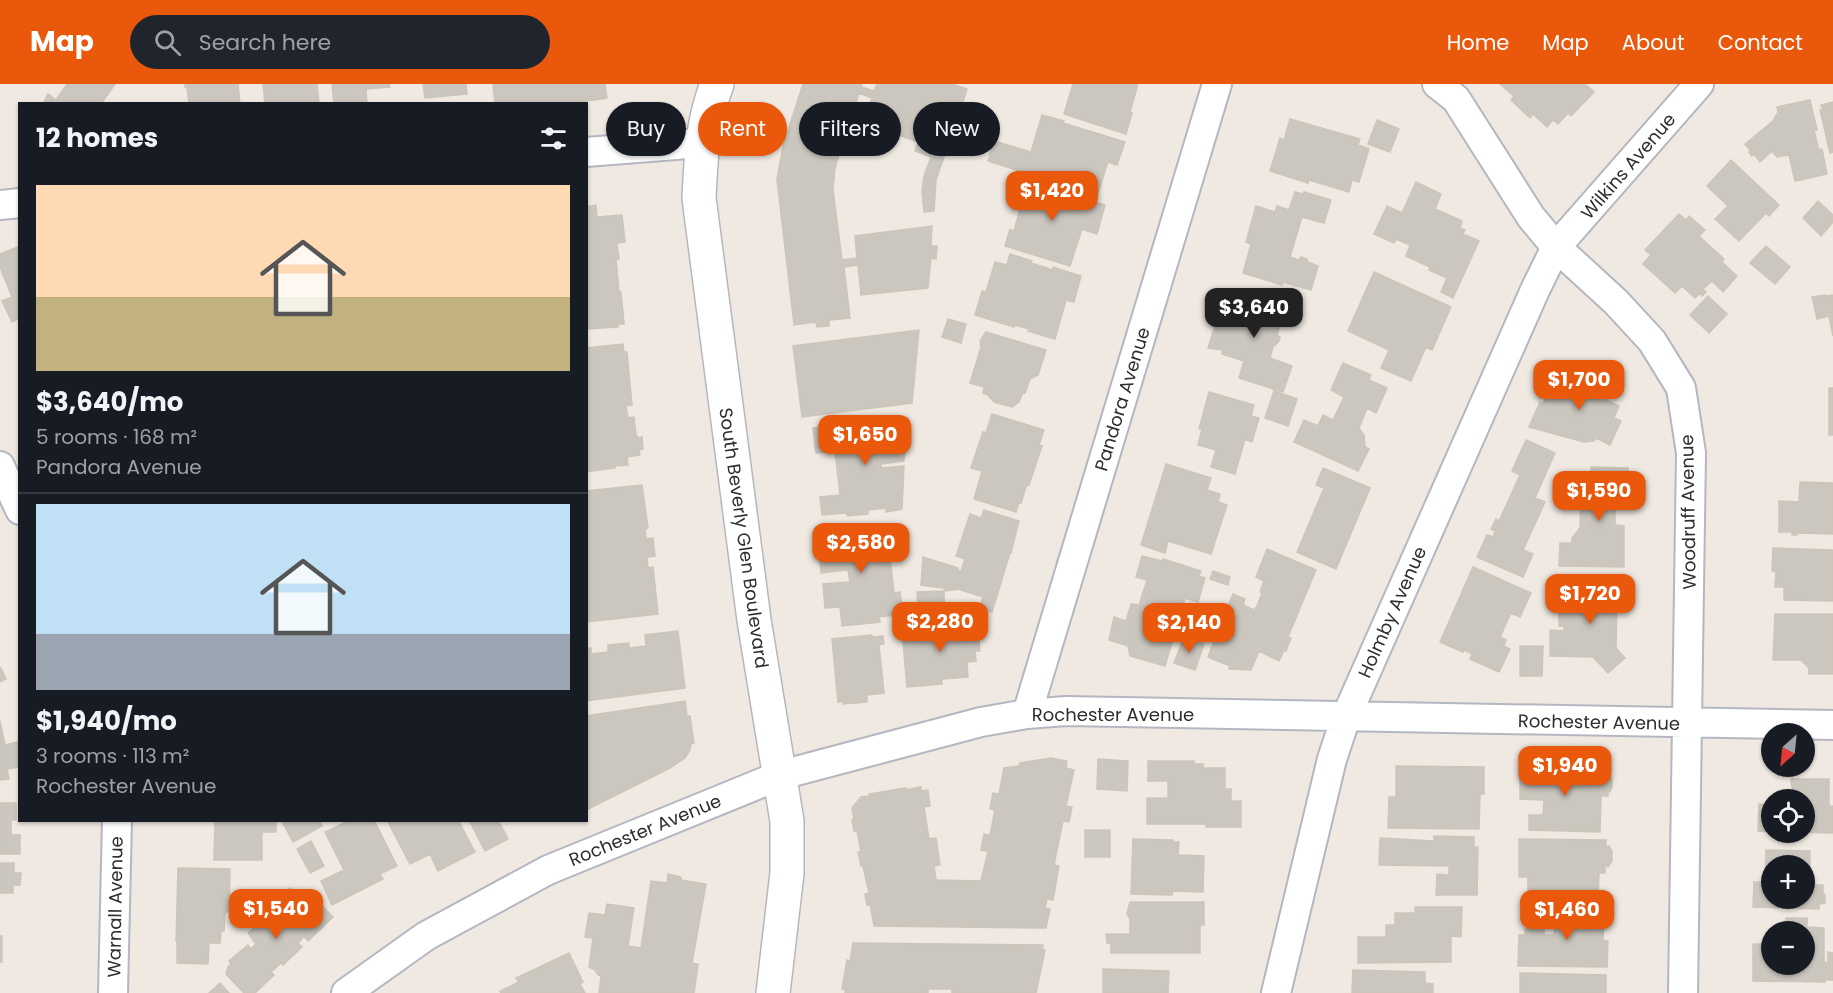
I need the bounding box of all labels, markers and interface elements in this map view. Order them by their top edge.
search box [130,15,550,69]
text: Map [30,22,94,61]
icon: search [151,26,184,59]
text: Search here [199,27,331,58]
text: Home [1447,28,1509,57]
text: Map [1542,28,1589,57]
text: About [1622,28,1685,57]
text: Contact [1718,28,1803,57]
chip: Buy [606,102,686,156]
chip: Rent [698,102,787,156]
chip: Filters [799,102,901,156]
chip: New [913,102,1000,156]
street label: Wilkins Avenue [1575,107,1681,225]
text: 12 homes [36,120,158,156]
icon: filters [537,122,570,155]
pin: $1,420 [1003,171,1101,222]
text: $1,420 [1020,176,1084,204]
icon: home [249,224,357,332]
pin: $3,640 [1205,288,1303,339]
text: $3,640 [1219,293,1289,321]
street label: Pandora Avenue [1088,324,1156,474]
pin: $1,700 [1530,360,1628,411]
text: $1,700 [1547,365,1611,393]
text: $3,640/mo [36,384,183,420]
street label: South Beverly Glen Boulevard [713,406,775,670]
pin: $1,650 [816,415,914,466]
text: $1,650 [832,420,898,448]
text: 5 rooms · 168 m² [36,423,197,451]
street label: Woodruff Avenue [1674,434,1702,590]
text: Pandora Avenue [36,453,202,481]
pin: $1,590 [1550,471,1648,522]
text: $1,590 [1567,476,1631,504]
pin: $2,580 [812,523,910,574]
text: $2,580 [826,528,896,556]
street label: Holmby Avenue [1352,542,1432,682]
icon: home [249,543,357,651]
pin: $1,720 [1541,574,1639,625]
text: $1,720 [1559,579,1621,607]
pin: $2,280 [891,602,989,653]
pin: $2,140 [1140,603,1238,654]
text: $2,280 [906,607,974,635]
text: $2,140 [1157,608,1221,636]
street label: Rochester Avenue [1032,702,1194,727]
text: $1,940/mo [36,703,177,739]
street label: Rochester Avenue [1518,708,1680,736]
north arrow [1761,723,1815,777]
map controls [1761,723,1815,975]
text: 3 rooms · 113 m² [36,742,189,770]
pin: $1,940 [1516,746,1614,797]
text: $1,940 [1532,751,1598,779]
text: Rochester Avenue [36,772,216,800]
street label: Rochester Avenue [565,788,725,872]
button: locate [1761,789,1815,843]
street label: Warnall Avenue [101,836,129,978]
button: + [1761,855,1815,909]
pin: $1,540 [227,889,325,940]
pin: $1,460 [1518,890,1616,941]
text: $1,540 [243,894,309,922]
text: $1,460 [1534,895,1600,923]
button: − [1761,921,1815,975]

